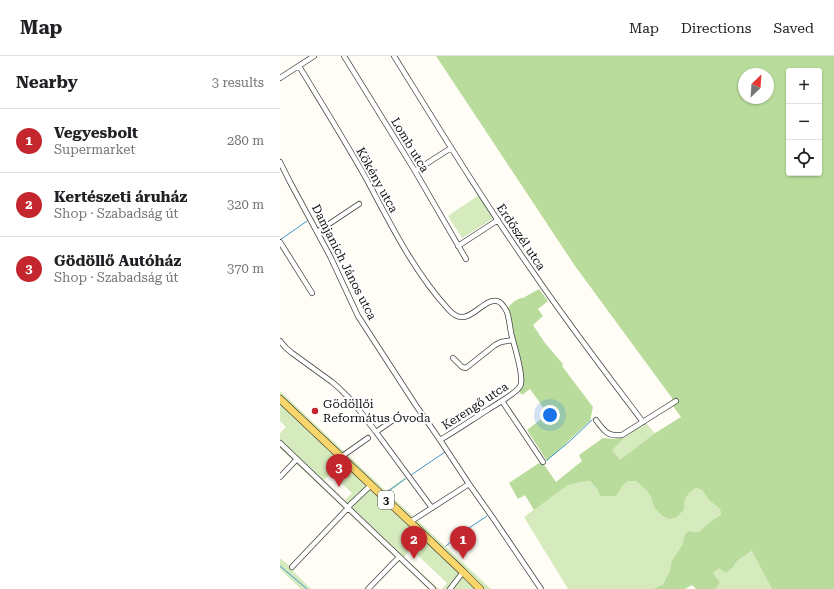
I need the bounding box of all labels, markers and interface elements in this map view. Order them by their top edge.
text: Map [20,16,62,39]
text: Map [629,20,659,36]
text: Directions [681,20,751,36]
text: Saved [773,20,814,36]
north arrow [738,68,774,104]
map controls [786,68,822,176]
button: + [786,68,822,104]
text: Nearby [16,72,78,92]
text: 3 results [212,75,264,90]
button: − [786,104,822,140]
street label: Lomb utca [388,115,432,175]
text: Vegyesbolt [54,124,138,142]
text: 1 [25,133,33,148]
text: 280 m [227,133,264,148]
button: locate [786,140,822,176]
text: Supermarket [54,142,135,157]
street label: Kökény utca [353,145,401,216]
text: Kertészeti áruház [54,188,187,206]
text: 2 [25,197,33,212]
text: 320 m [227,197,264,212]
street label: Erdőszél utca [494,201,549,273]
street label: Damjanich János utca [309,202,379,323]
text: Shop · Szabadság út [54,206,178,221]
text: Gödöllő Autóház [54,252,181,270]
text: 3 [25,261,33,276]
text: 370 m [227,261,264,276]
text: Shop · Szabadság út [54,270,178,285]
street label: Kerengő utca [439,379,511,433]
place label: Gödöllői Református Óvoda [323,397,431,425]
your location [540,405,560,425]
marker: Gödöllői Református Óvoda [310,406,320,416]
pin: 3 [326,454,352,487]
road number: 3 [378,491,394,509]
pin: 2 [401,526,427,559]
pin: 1 [450,526,476,559]

